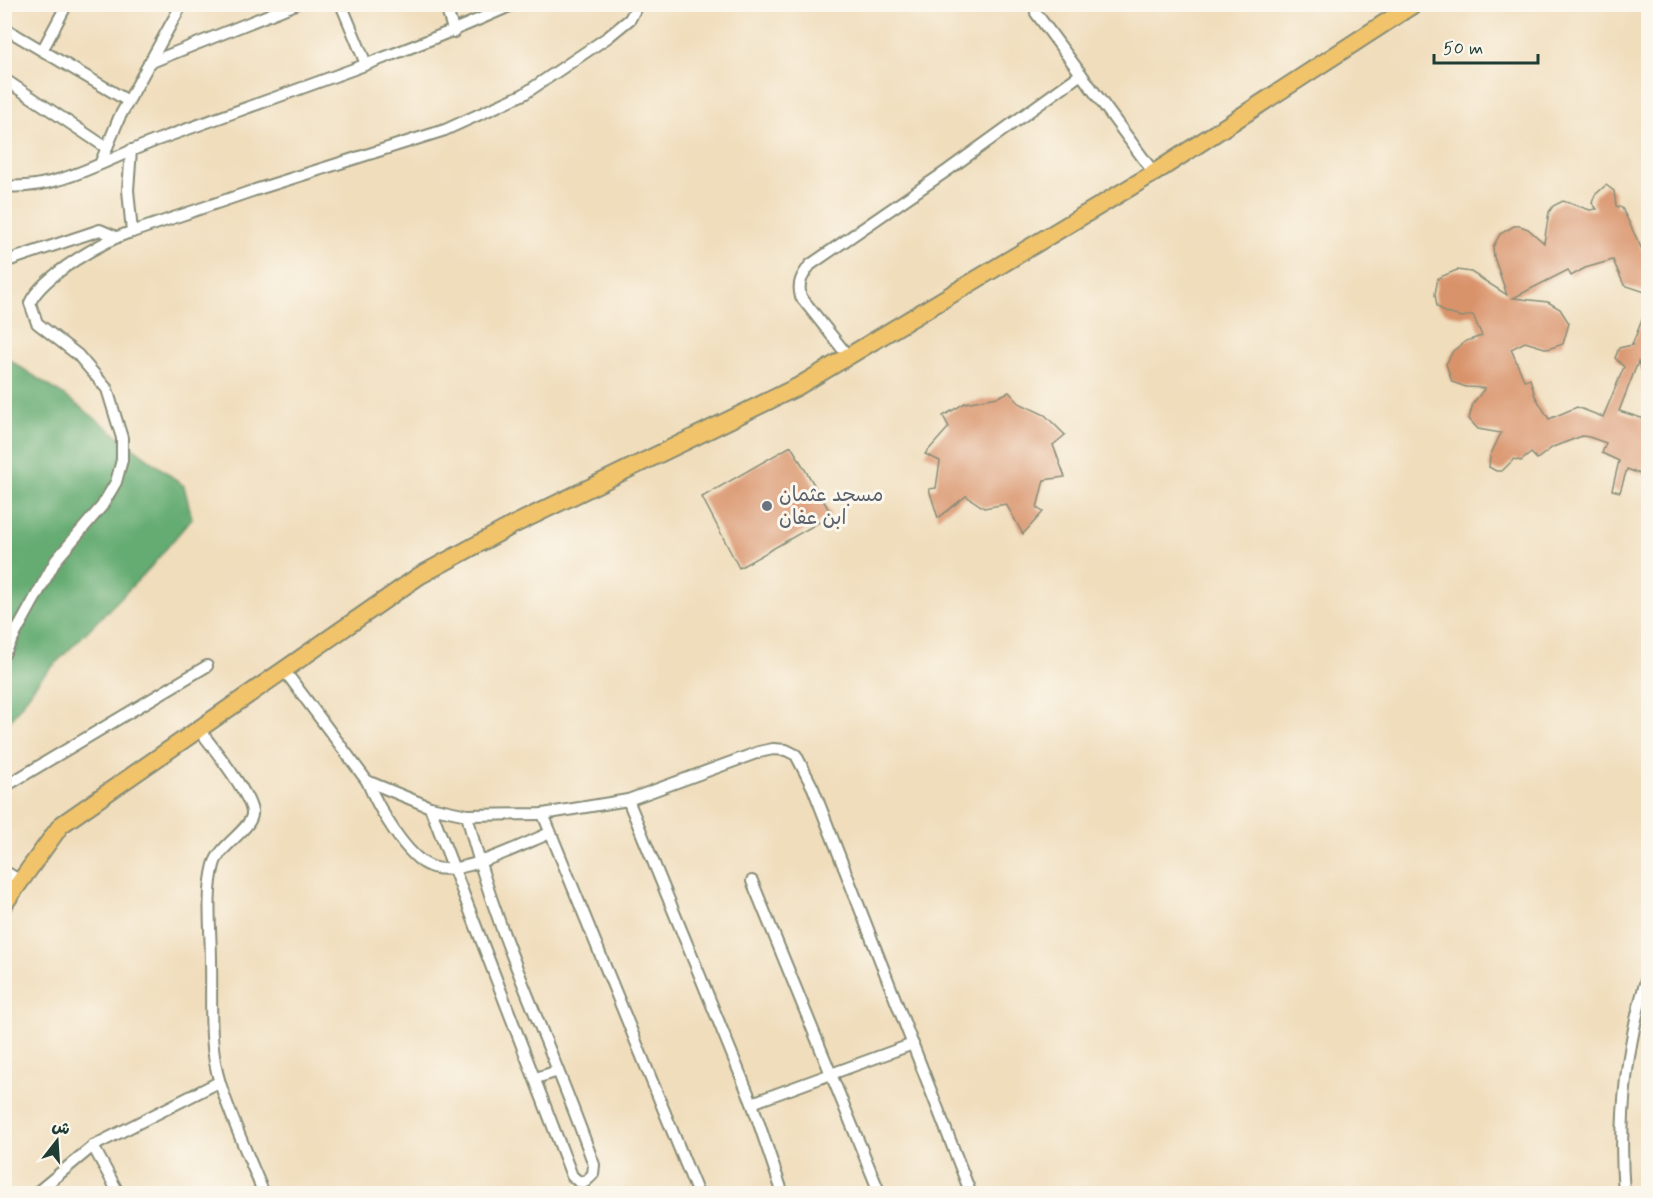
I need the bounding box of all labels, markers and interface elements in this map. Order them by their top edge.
scale bar [1434,27,1538,65]
text: 50 m [1443,37,1483,61]
place label: مسجد عثمان ابن عفان [779,482,883,532]
marker: مسجد عثمان ابن عفان [760,499,774,513]
north arrow [27,1111,87,1171]
text: ش [49,1115,72,1141]

